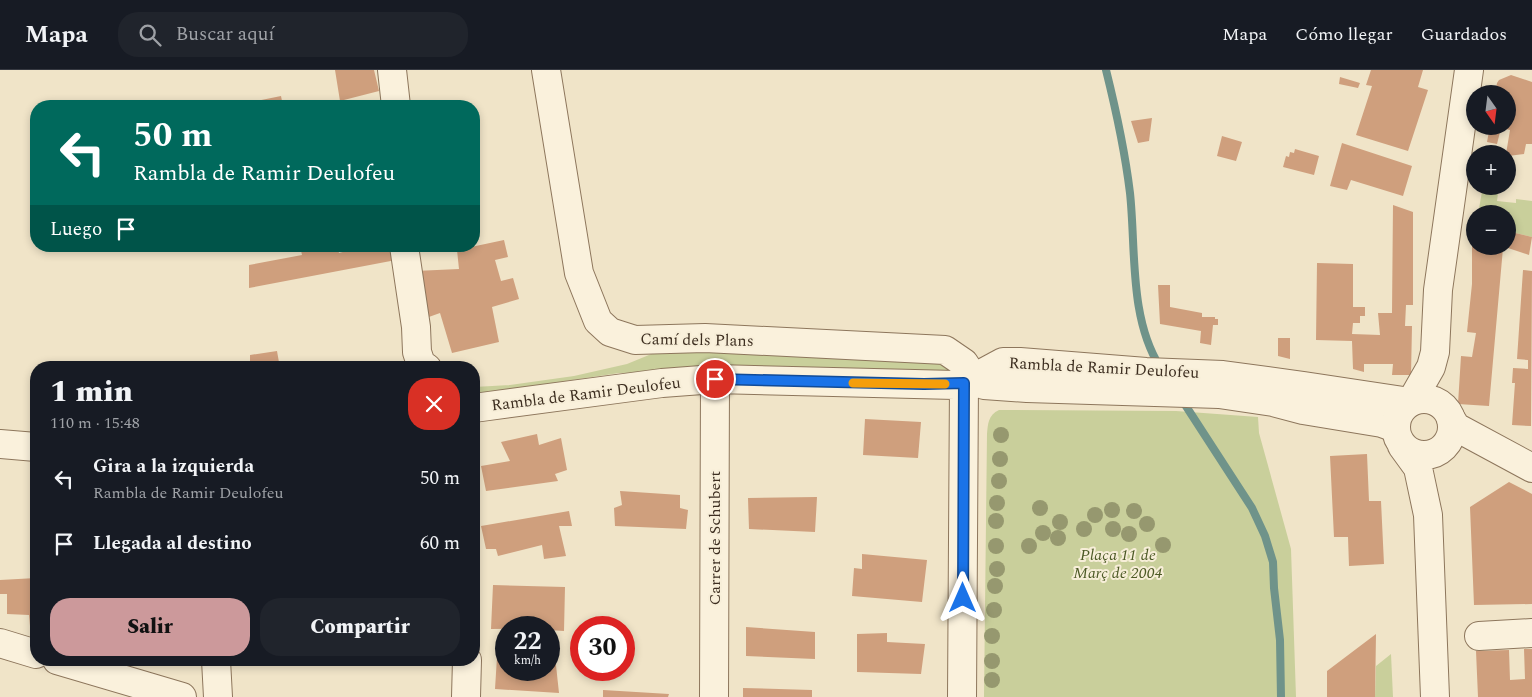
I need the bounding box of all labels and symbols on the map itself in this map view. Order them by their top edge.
north arrow [1466,85,1516,135]
street label: Camí dels Plans [640,327,754,353]
street label: Rambla de Ramir Deulofeu [1008,351,1200,385]
pin [694,358,736,400]
street label: Rambla de Ramir Deulofeu [490,370,682,418]
street label: Carrer de Schubert [703,470,727,605]
park label: Plaça 11 de Març de 2004 [1073,543,1163,585]
position arrow [936,571,988,623]
speed limit sign: 30 [570,616,635,681]

